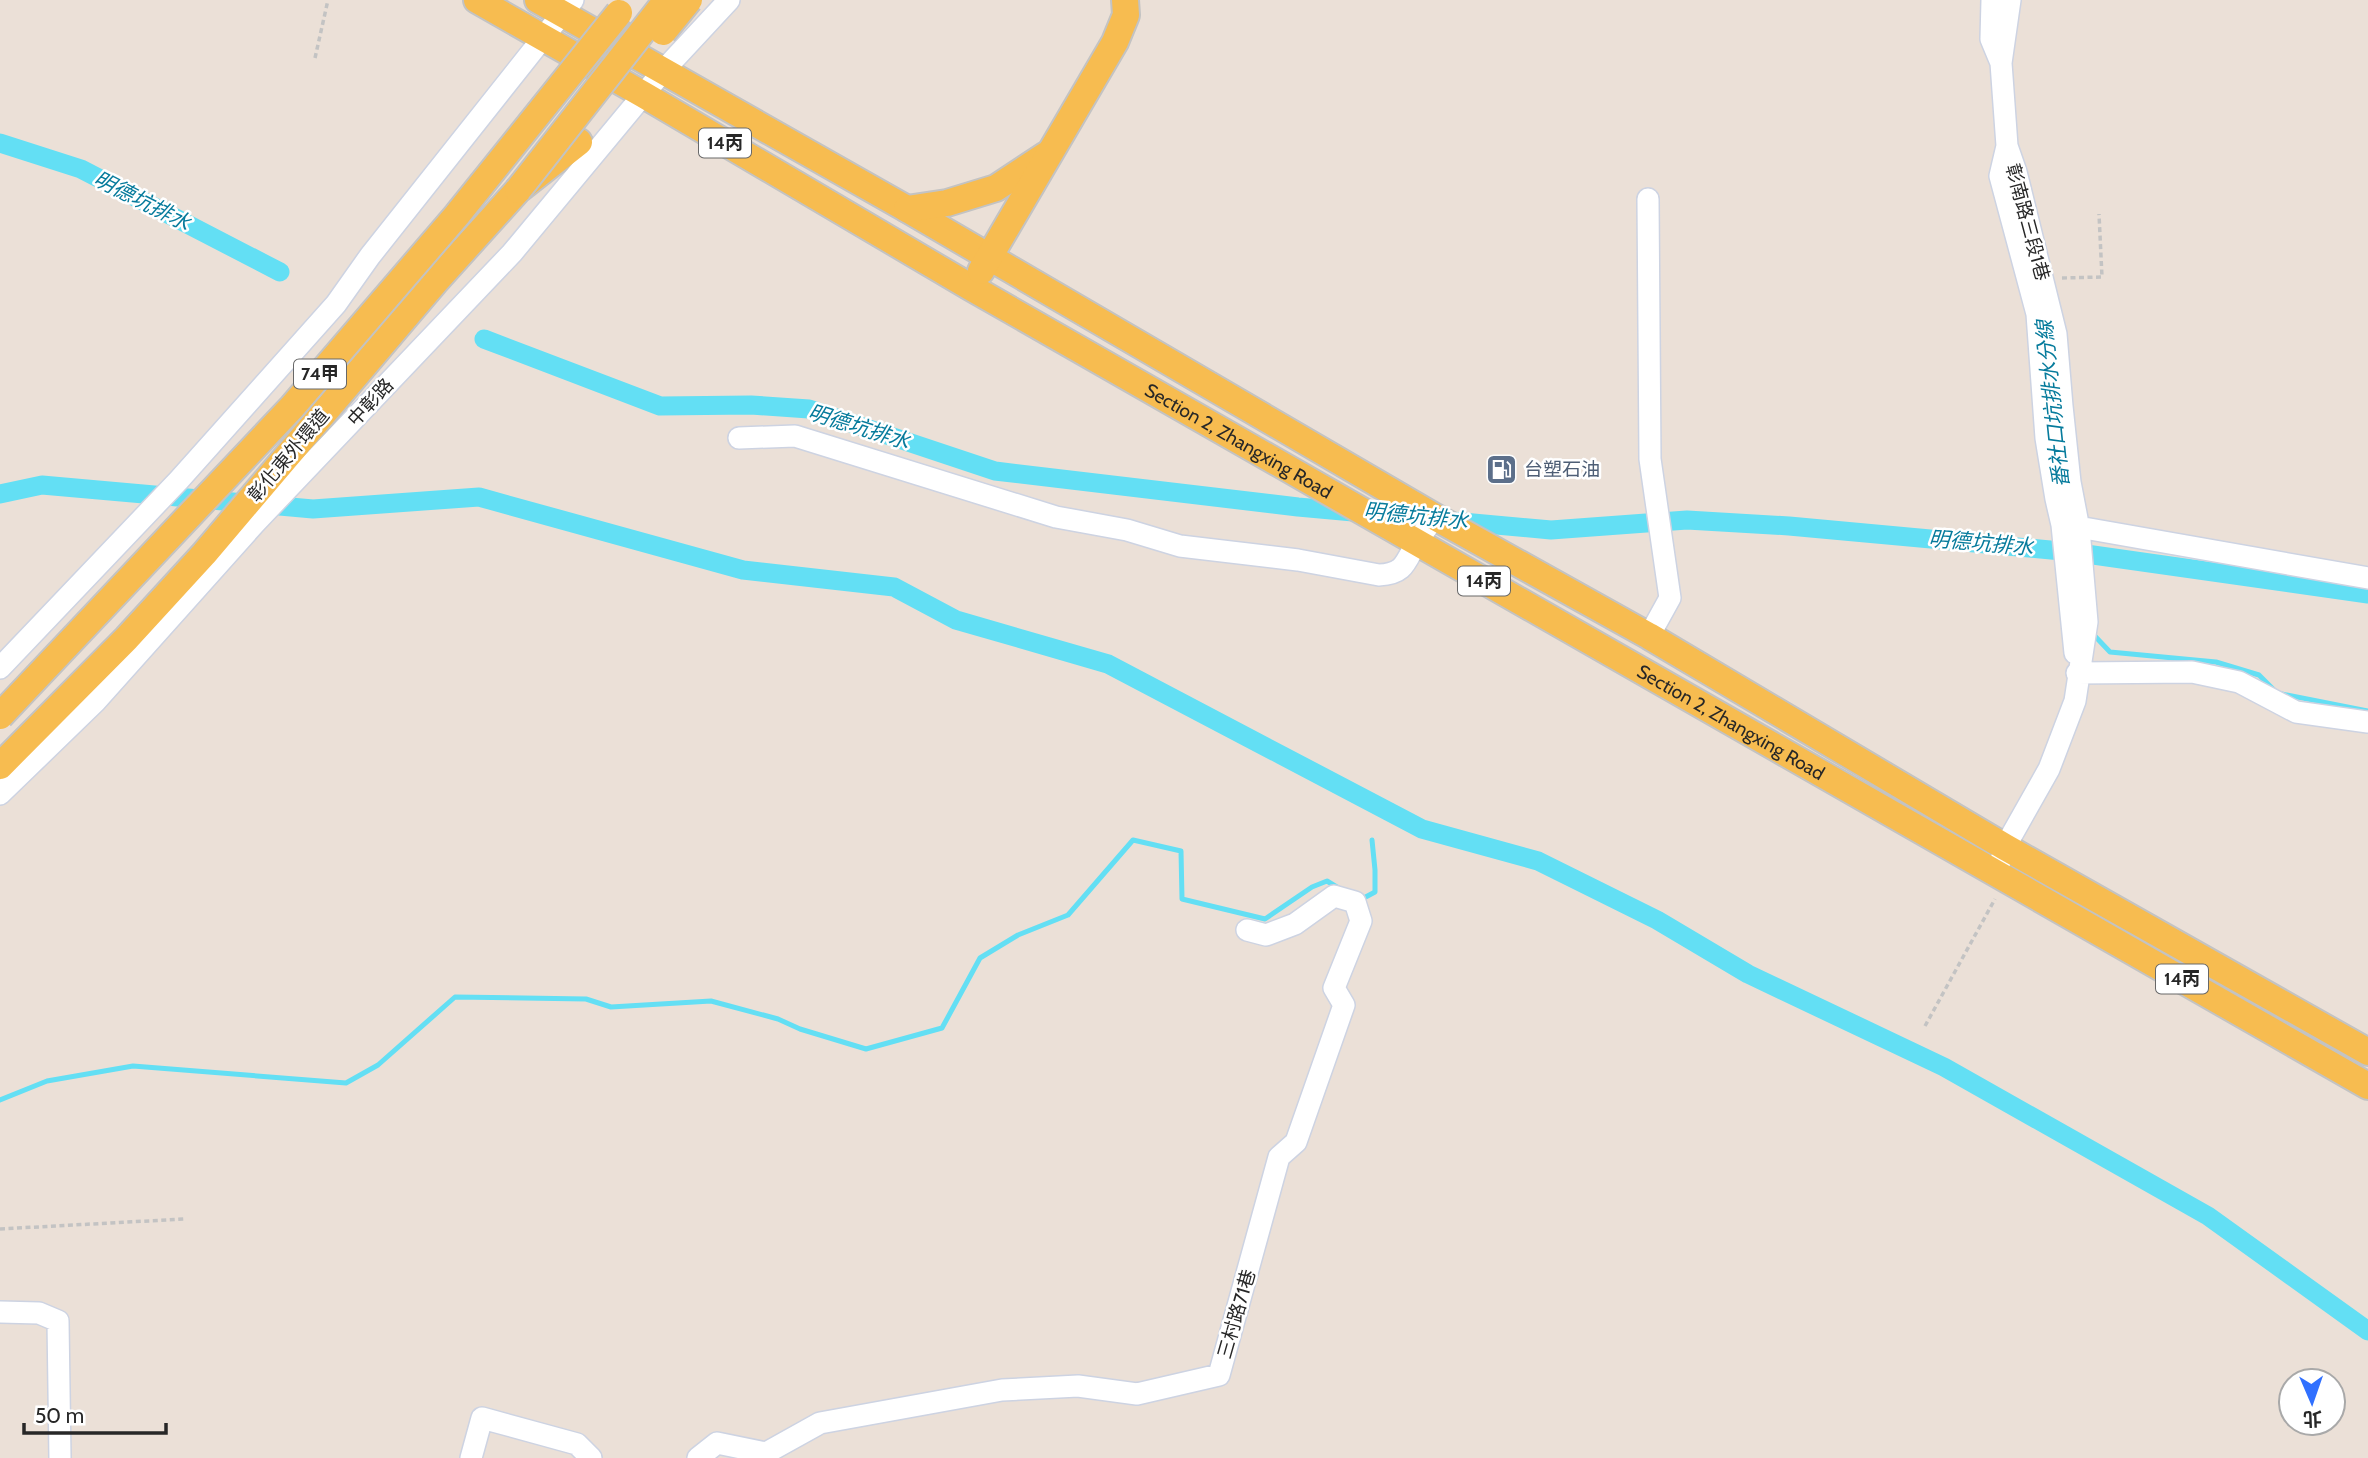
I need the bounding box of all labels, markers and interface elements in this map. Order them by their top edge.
road number: 14丙 [699,128,751,158]
street label: 彰南路三段1巷 [2001,161,2054,283]
water label: 明德坑排水 [90,166,196,236]
water label: 番社口坑排水分線 [2031,317,2074,489]
road number: 74甲 [294,360,346,388]
street label: 中彰路 [343,374,398,431]
street label: Section 2, Zhangxing Road [1141,378,1336,504]
water label: 明德坑排水 [805,399,914,454]
street label: 彰化東外環道 [243,404,334,506]
fuel station icon: 台塑石油 [1484,452,1518,486]
place label: 台塑石油 [1524,458,1600,481]
water label: 明德坑排水 [1363,498,1471,534]
water label: 明德坑排水 [1928,525,2035,560]
road number: 14丙 [1458,566,1510,596]
street label: Section 2, Zhangxing Road [1633,660,1829,785]
road number: 14丙 [2156,964,2208,994]
street label: 三村路71巷 [1213,1267,1260,1361]
north arrow [2277,1367,2347,1437]
scale bar [24,1392,166,1436]
text: 50 m [35,1403,84,1428]
text: 北 [2303,1407,2322,1430]

